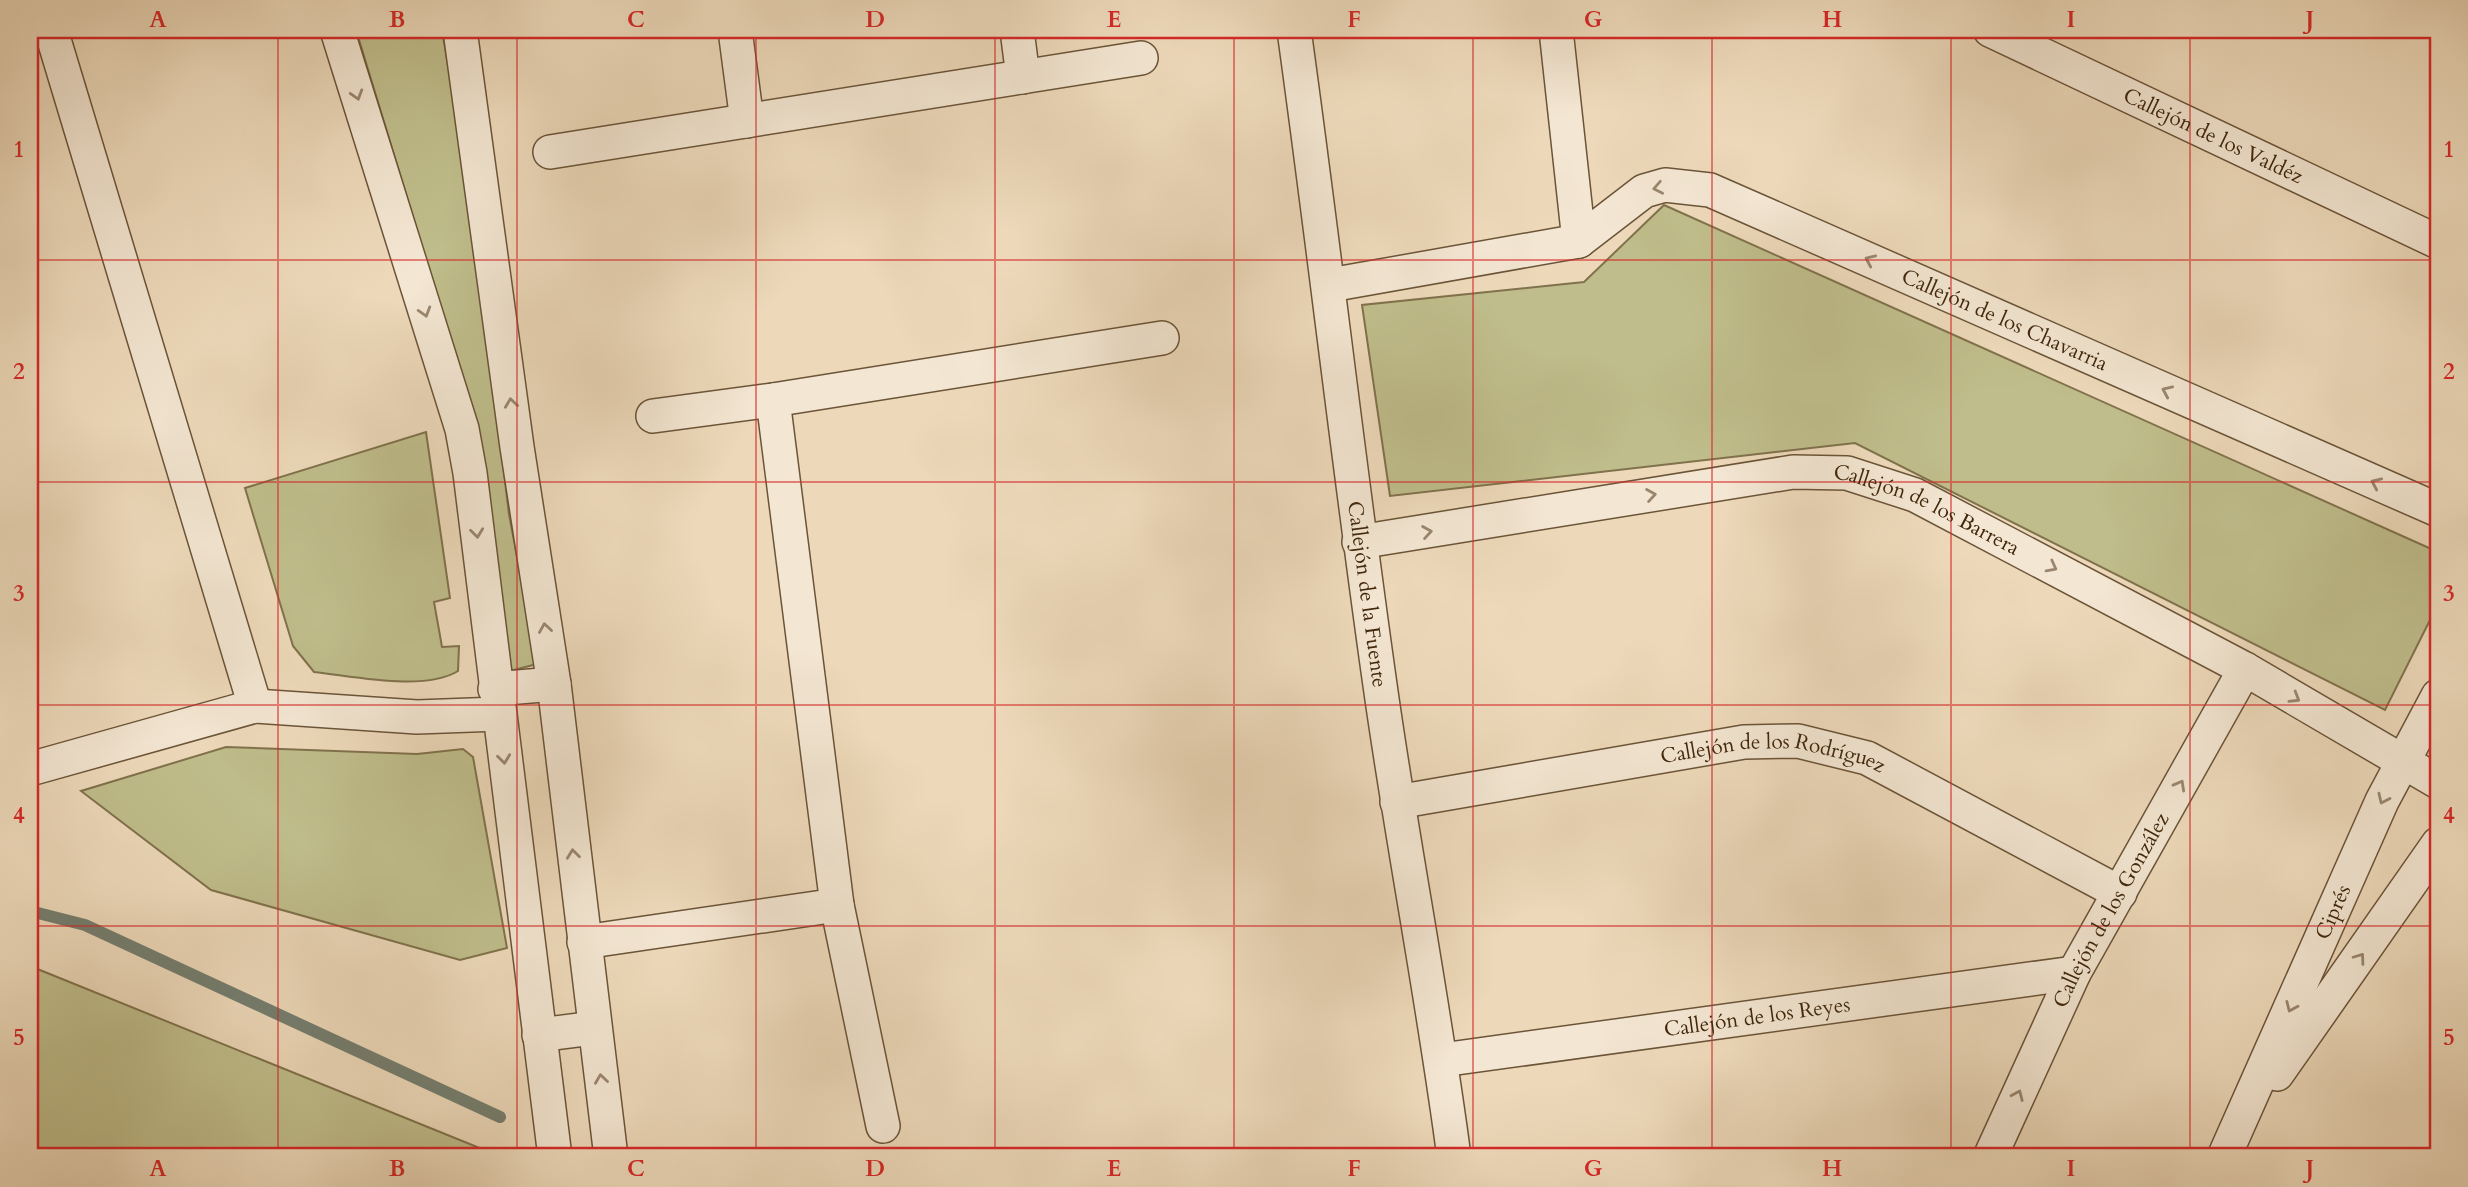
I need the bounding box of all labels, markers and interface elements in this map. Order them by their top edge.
text: A [149,4,167,35]
text: B [389,4,405,35]
text: C [627,4,645,35]
text: D [865,4,885,35]
text: E [1107,4,1121,35]
text: F [1347,4,1361,35]
text: G [1584,4,1603,35]
text: H [1822,4,1842,35]
text: I [2067,4,2075,35]
text: J [2303,4,2314,35]
street label: Callejón de los Valdéz [2118,81,2309,191]
one-way arrow [349,89,364,101]
text: 1 [13,134,25,165]
text: 1 [2443,134,2455,165]
one-way arrow [1652,179,1664,194]
one-way arrow [1864,254,1877,268]
street label: Callejón de los Chavarria [1897,262,2113,378]
one-way arrow [416,306,431,318]
text: 2 [13,356,25,387]
text: 2 [2443,356,2455,387]
one-way arrow [2162,385,2175,399]
one-way arrow [504,397,519,409]
street label: Callejón de los Barrera [1834,458,2025,562]
one-way arrow [2371,477,2383,491]
one-way arrow [1645,488,1657,503]
street label: Callejón de la Fuente [1341,499,1395,689]
one-way arrow [1421,525,1433,540]
one-way arrow [470,527,485,539]
one-way arrow [2045,559,2057,572]
text: 3 [13,578,25,609]
text: 3 [2443,578,2455,609]
one-way arrow [538,622,553,634]
one-way arrow [2288,690,2301,703]
street label: Callejón de los Rodríguez [1658,726,1891,780]
one-way arrow [497,753,512,764]
one-way arrow [2172,780,2185,793]
one-way arrow [2378,792,2392,804]
text: 4 [13,800,25,831]
text: 4 [2443,800,2455,831]
street label: Callejón de los González [2046,807,2176,1012]
one-way arrow [566,848,581,859]
street label: Ciprés [2308,880,2358,944]
one-way arrow [2352,953,2364,966]
street label: Callejón de los Reyes [1662,989,1852,1044]
one-way arrow [2285,1000,2299,1012]
text: 5 [13,1022,25,1053]
text: 5 [2443,1022,2455,1053]
one-way arrow [593,1074,608,1085]
one-way arrow [2010,1090,2024,1102]
text: A [149,1153,167,1184]
text: B [389,1153,405,1184]
text: C [627,1153,645,1184]
text: D [865,1153,885,1184]
text: E [1107,1153,1121,1184]
text: F [1347,1153,1361,1184]
text: G [1584,1153,1603,1184]
text: H [1822,1153,1842,1184]
text: I [2067,1153,2075,1184]
text: J [2303,1153,2314,1184]

